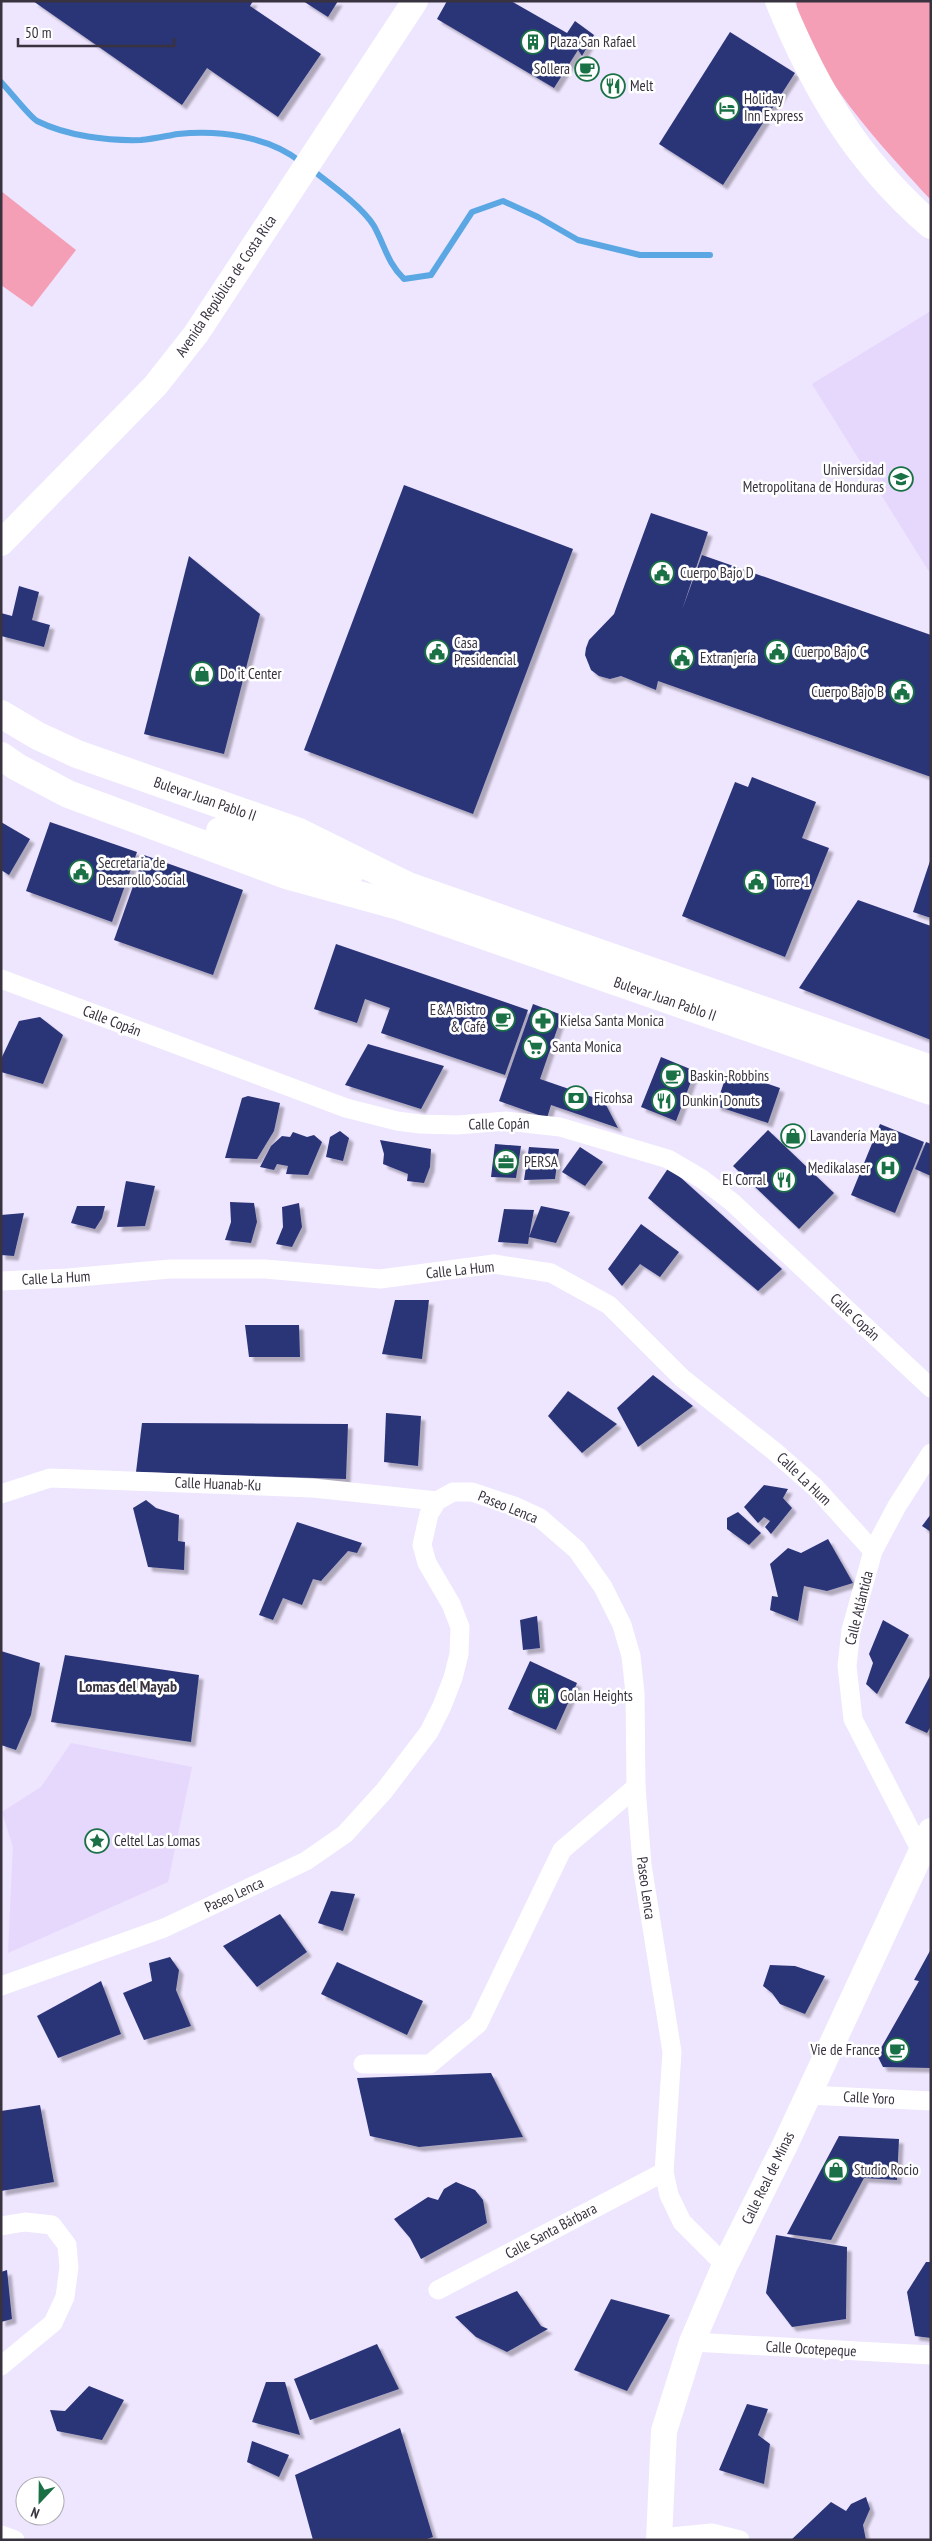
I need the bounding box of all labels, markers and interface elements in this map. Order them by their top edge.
scale bar [18,15,174,47]
text: 50 m [25,23,51,42]
building icon: Plaza San Rafael [520,29,546,55]
place label: Plaza San Rafael [550,32,636,51]
cafe icon: Sollera [574,56,600,82]
place label: Sollera [534,59,570,78]
restaurant icon: Melt [600,73,626,99]
place label: Melt [630,76,653,95]
place label: Holiday Inn Express [744,89,803,125]
hotel icon: Holiday Inn Express [714,95,740,121]
street label: Avenida República de Costa Rica [171,211,280,360]
place label: Universidad Metropolitana de Honduras [743,460,884,496]
school or university icon: Universidad Metropolitana de Honduras [888,466,914,492]
public building icon: Cuerpo Bajo D [649,560,675,586]
place label: Cuerpo Bajo D [680,563,754,582]
place label: Casa Presidencial [454,633,517,669]
public building icon: Casa Presidencial [424,639,450,665]
public building icon: Cuerpo Bajo C [764,639,790,665]
place label: Cuerpo Bajo C [794,642,867,661]
public building icon: Extranjería [669,645,695,671]
place label: Extranjería [700,648,756,667]
shop icon: Do it Center [189,661,215,687]
place label: Do it Center [220,664,283,683]
public building icon: Cuerpo Bajo B [889,679,915,705]
place label: Cuerpo Bajo B [811,682,884,701]
street label: Bulevar Juan Pablo II [151,772,259,825]
place label: Secretaria de Desarrollo Social [98,853,186,889]
public building icon: Secretaria de Desarrollo Social [68,859,94,885]
public building icon: Torre 1 [743,869,769,895]
place label: Torre 1 [774,872,810,891]
street label: Bulevar Juan Pablo II [611,972,719,1025]
place label: E&A Bistro & Café [430,1000,486,1036]
street label: Calle Copán [80,1001,144,1040]
cafe icon: E&A Bistro & Café [490,1006,516,1032]
pharmacy icon: Kielsa Santa Monica [530,1008,556,1034]
place label: Kielsa Santa Monica [560,1011,664,1030]
supermarket icon: Santa Monica [522,1034,548,1060]
place label: Santa Monica [552,1037,622,1056]
cafe icon: Baskin-Robbins [660,1063,686,1089]
place label: Baskin-Robbins [690,1066,769,1085]
bank icon: Ficohsa [563,1085,589,1111]
place label: Ficohsa [594,1088,633,1107]
restaurant icon: Dunkin' Donuts [651,1088,677,1114]
place label: Dunkin' Donuts [682,1091,760,1110]
street label: Calle Copán [468,1113,530,1134]
shop icon: Lavandería Maya [780,1123,806,1149]
place label: Lavandería Maya [810,1126,897,1145]
office icon: PERSA [493,1149,519,1175]
place label: PERSA [524,1152,559,1171]
hospital icon: Medikalaser [875,1155,901,1181]
place label: Medikalaser [808,1158,871,1177]
restaurant icon: El Corral [771,1167,797,1193]
place label: El Corral [722,1170,766,1189]
street label: Calle La Hum [425,1256,495,1283]
street label: Calle La Hum [21,1266,91,1289]
street label: Calle Copán [827,1289,884,1344]
street label: Calle La Hum [773,1448,836,1509]
street label: Calle Huanab-Ku [174,1472,262,1495]
street label: Paseo Lenca [475,1486,541,1527]
street label: Calle Atlántida [840,1569,877,1647]
district label: Lomas del Mayab [79,1676,177,1696]
building icon: Golan Heights [530,1683,556,1709]
place label: Golan Heights [560,1686,633,1705]
place icon: Celtel Las Lomas [84,1828,110,1854]
place label: Celtel Las Lomas [114,1831,200,1850]
street label: Paseo Lenca [633,1855,660,1920]
street label: Paseo Lenca [201,1873,266,1916]
cafe icon: Vie de France [884,2037,910,2063]
place label: Vie de France [809,2040,880,2059]
street label: Calle Yoro [843,2087,895,2108]
street label: Calle Real de Minas [737,2128,798,2227]
shop icon: Studio Rocio [823,2157,849,2183]
place label: Studio Rocio [854,2160,919,2179]
street label: Calle Santa Bárbara [502,2198,600,2263]
street label: Calle Ocotepeque [765,2337,857,2360]
north arrow [15,2476,65,2526]
text: N [28,2503,42,2523]

